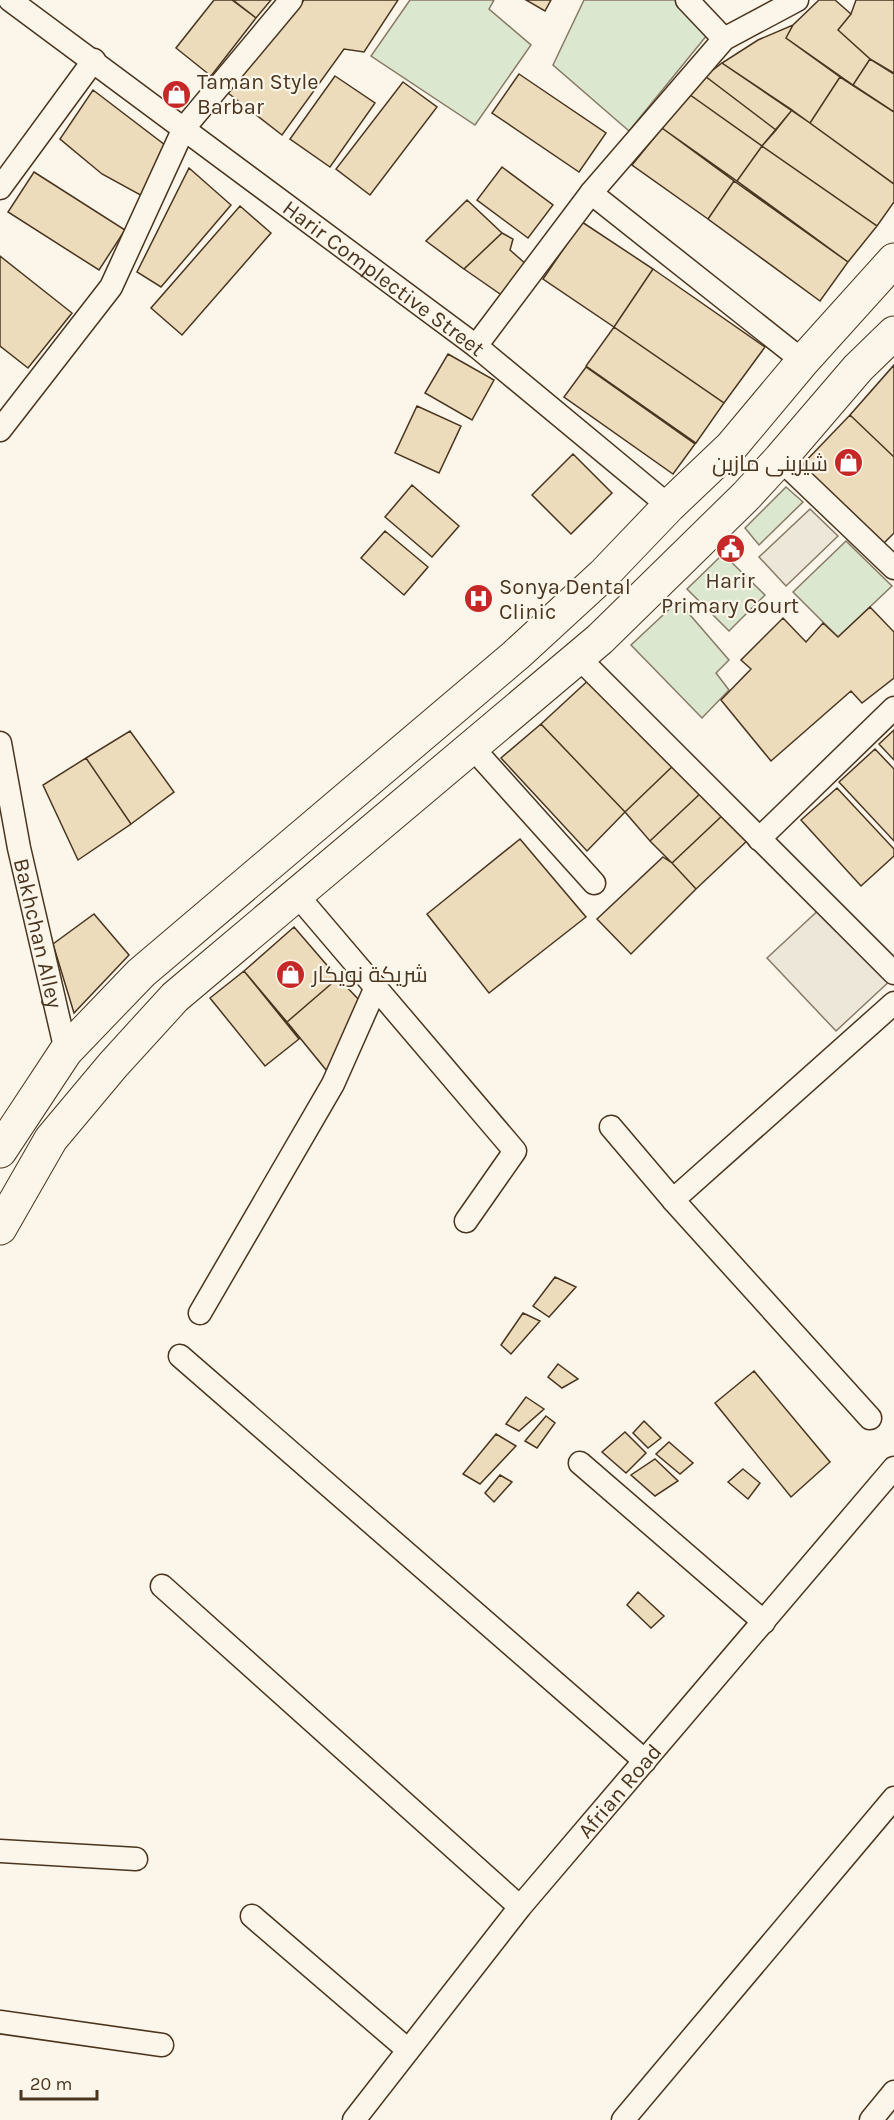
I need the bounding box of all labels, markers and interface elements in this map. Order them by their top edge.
place label: Taman Style Barbar [197,69,319,120]
shop icon: Taman Style Barbar [160,78,192,110]
street label: Harir Complective Street [277,195,490,362]
shop icon: شیرینی مازین [833,447,865,479]
place label: شیرینی مازین [712,451,828,477]
public building icon: Harir Primary Court [714,532,746,564]
place label: Harir Primary Court [661,568,799,619]
place label: Sonya Dental Clinic [499,574,631,625]
hospital icon: Sonya Dental Clinic [462,583,494,615]
street label: Bakhchan Alley [8,856,68,1011]
shop icon: شريكة نويكار [275,958,307,990]
place label: شريكة نويكار [310,962,428,988]
street label: Afrian Road [573,1739,667,1844]
scale bar [21,2063,98,2101]
text: 20 m [30,2073,72,2095]

